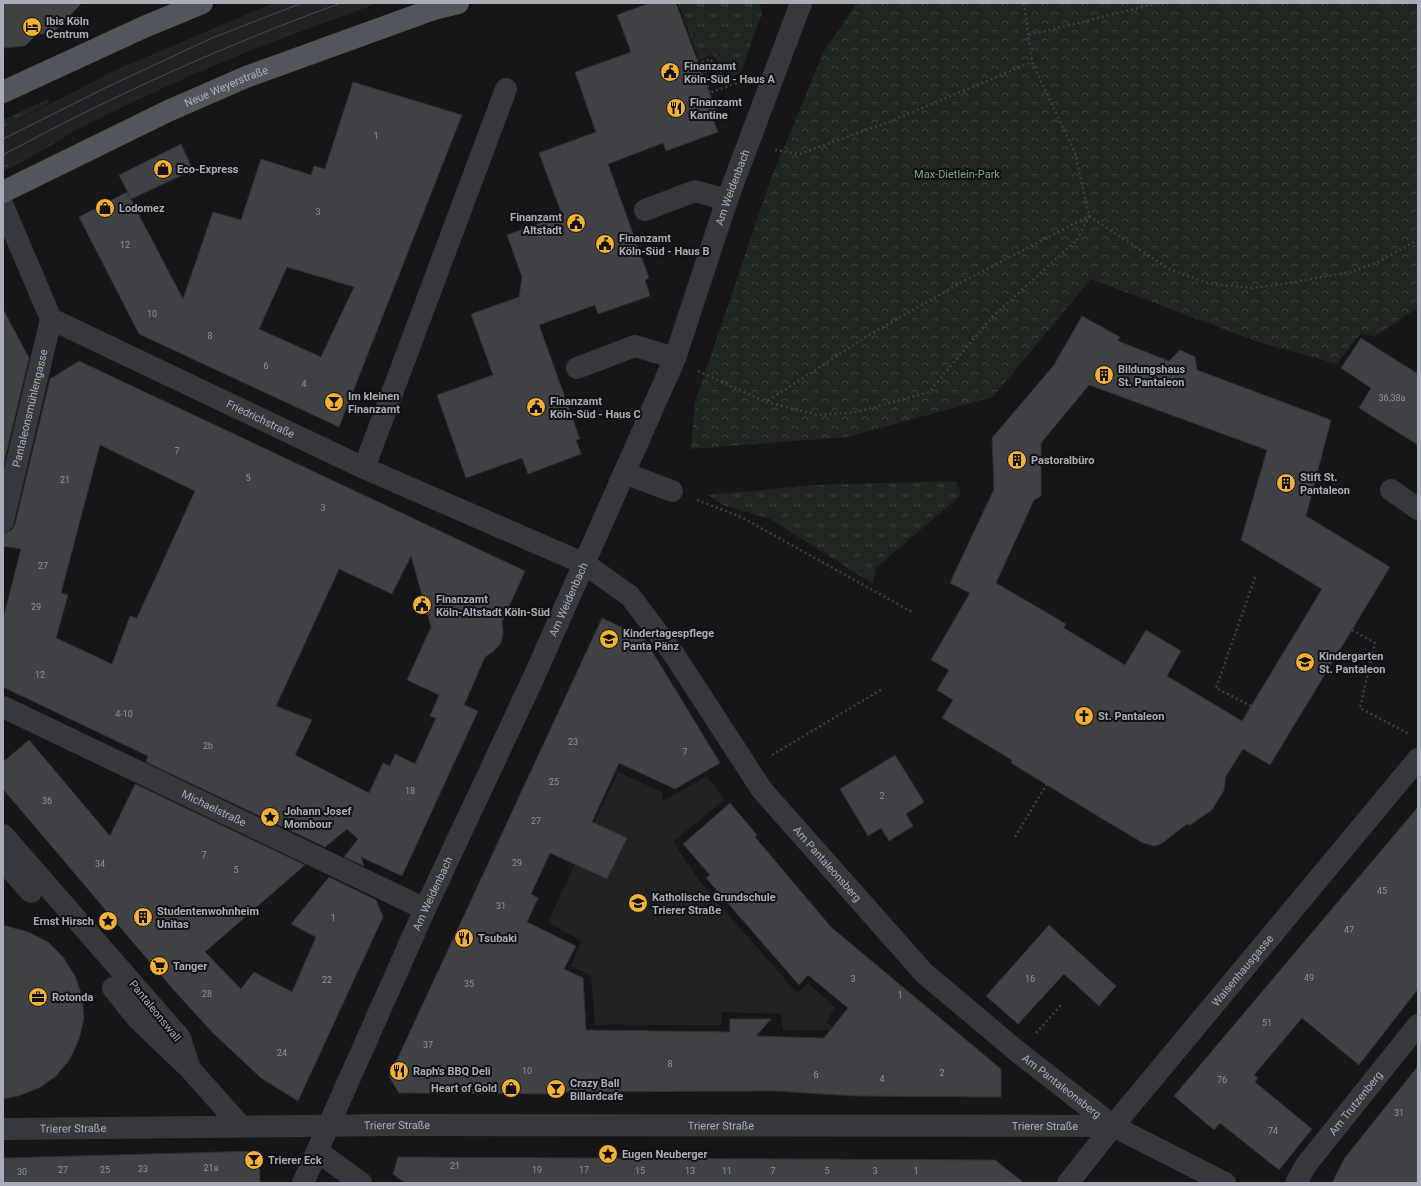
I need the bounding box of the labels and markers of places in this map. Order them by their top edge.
place label: Ibis Köln Centrum [46,15,89,41]
hotel icon: Ibis Köln Centrum [21,16,43,38]
place label: Finanzamt Köln-Süd - Haus A [684,60,776,86]
public building icon: Finanzamt Köln-Süd - Haus A [659,61,681,83]
place label: Finanzamt Kantine [690,96,742,122]
restaurant icon: Finanzamt Kantine [665,97,687,119]
shop icon: Eco-Express [152,158,174,180]
place label: Eco-Express [177,163,239,176]
shop icon: Lodomez [94,197,116,219]
place label: Lodomez [119,202,165,215]
place label: Finanzamt Altstadt [510,211,562,237]
public building icon: Finanzamt Altstadt [565,212,587,234]
place label: Finanzamt Köln-Süd - Haus B [619,232,710,258]
public building icon: Finanzamt Köln-Süd - Haus B [594,233,616,255]
place label: Bildungshaus St. Pantaleon [1118,363,1186,389]
building icon: Bildungshaus St. Pantaleon [1093,364,1115,386]
place label: Im kleinen Finanzamt [348,390,400,416]
bar icon: Im kleinen Finanzamt [323,391,345,413]
place label: Finanzamt Köln-Süd - Haus C [550,395,641,421]
public building icon: Finanzamt Köln-Süd - Haus C [525,396,547,418]
building icon: Pastoralbüro [1006,449,1028,471]
place label: Pastoralbüro [1031,454,1094,467]
place label: Stift St. Pantaleon [1300,471,1350,497]
building icon: Stift St. Pantaleon [1275,472,1297,494]
place label: Finanzamt Köln-Altstadt Köln-Süd [436,593,550,619]
public building icon: Finanzamt Köln-Altstadt Köln-Süd [411,594,433,616]
place label: Kindertagespflege Panta Pänz [623,627,714,653]
school or university icon: Kindertagespflege Panta Pänz [598,628,620,650]
place label: Kindergarten St. Pantaleon [1319,650,1385,676]
school or university icon: Kindergarten St. Pantaleon [1294,651,1316,673]
church icon: St. Pantaleon [1073,705,1095,727]
place label: St. Pantaleon [1098,710,1164,723]
place label: Johann Josef Mombour [284,805,351,831]
place icon: Johann Josef Mombour [259,806,281,828]
place label: Katholische Grundschule Trierer Straße [652,891,776,917]
school or university icon: Katholische Grundschule Trierer Straße [627,892,649,914]
place label: Studentenwohnheim Unitas [157,905,259,931]
building icon: Studentenwohnheim Unitas [132,906,154,928]
place icon: Ernst Hirsch [97,910,119,932]
place label: Ernst Hirsch [33,915,94,928]
restaurant icon: Tsubaki [453,927,475,949]
place label: Tsubaki [478,932,517,945]
supermarket icon: Tanger [148,955,170,977]
place label: Tanger [173,960,207,973]
office icon: Rotonda [27,986,49,1008]
place label: Rotonda [52,991,93,1004]
restaurant icon: Raph's BBQ Deli [388,1060,410,1082]
place label: Raph's BBQ Deli [413,1065,491,1078]
shop icon: Heart of Gold [500,1077,522,1099]
place label: Crazy Ball Billardcafe [570,1077,623,1103]
bar icon: Crazy Ball Billardcafe [545,1078,567,1100]
place label: Heart of Gold [431,1082,497,1095]
place icon: Eugen Neuberger [597,1143,619,1165]
place label: Eugen Neuberger [622,1148,708,1161]
bar icon: Trierer Eck [243,1149,265,1171]
place label: Trierer Eck [268,1154,322,1167]

